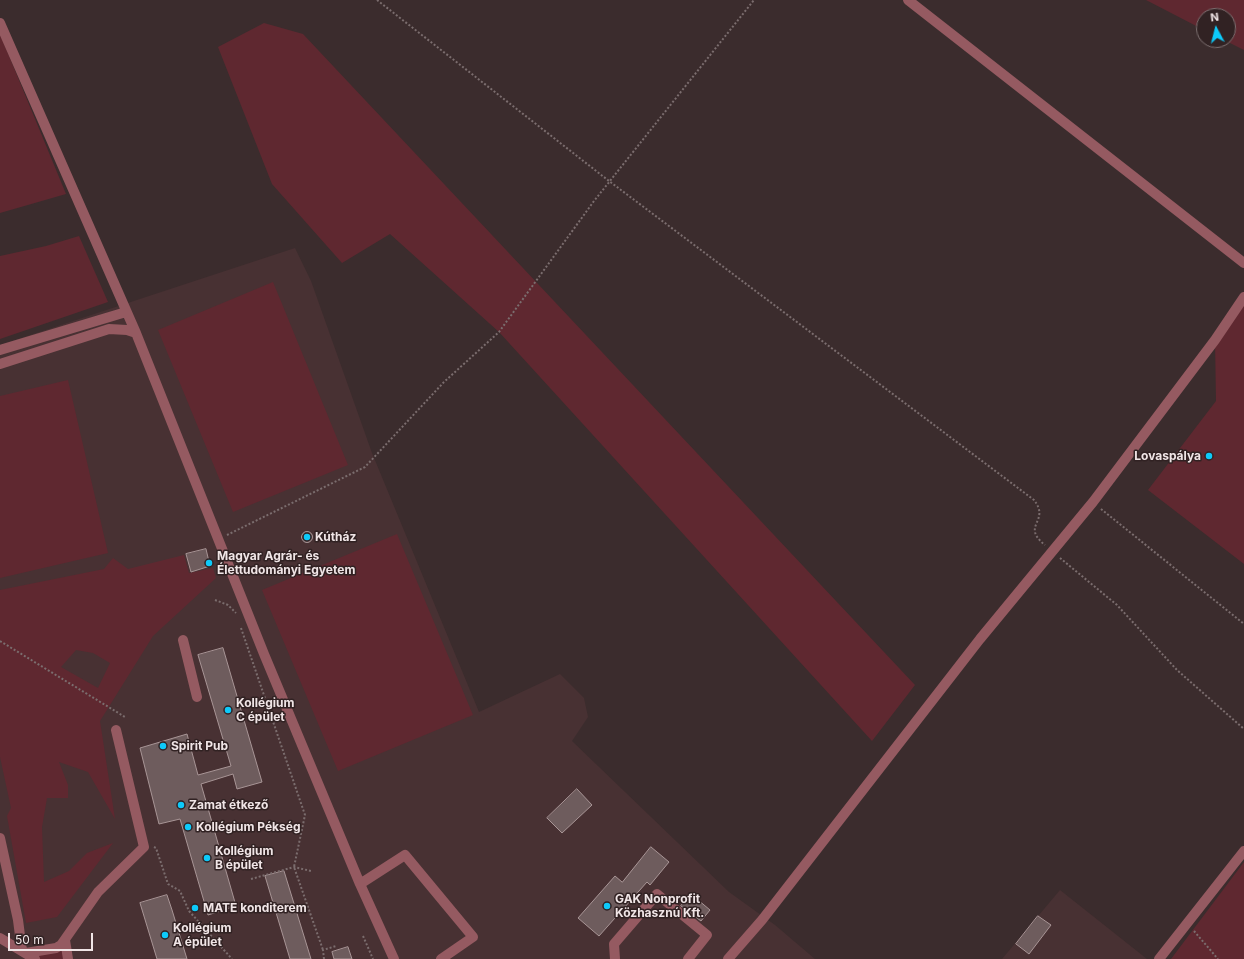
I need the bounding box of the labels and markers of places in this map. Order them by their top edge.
place label: Lovaspálya [1134,449,1201,463]
marker: Lovaspálya [1204,451,1214,461]
place label: Kútház [315,530,356,544]
marker: Kútház [302,532,312,542]
place label: Magyar Agrár- és Élettudományi Egyetem [217,549,355,577]
marker: Magyar Agrár- és Élettudományi Egyetem [204,558,214,568]
place label: Kollégium C épület [236,696,294,724]
marker: Kollégium C épület [223,705,233,715]
place label: Spirit Pub [171,739,228,753]
marker: Spirit Pub [158,741,168,751]
place label: Zamat étkező [189,798,268,812]
marker: Zamat étkező [176,800,186,810]
place label: Kollégium Pékség [196,820,301,834]
marker: Kollégium Pékség [183,822,193,832]
place label: Kollégium B épület [215,844,273,872]
marker: Kollégium B épület [202,853,212,863]
place label: GAK Nonprofit Közhasznú Kft. [615,892,704,920]
place label: MATE konditerem [203,901,307,915]
marker: GAK Nonprofit Közhasznú Kft. [602,901,612,911]
marker: MATE konditerem [190,903,200,913]
place label: Kollégium A épület [173,921,231,949]
marker: Kollégium A épület [160,930,170,940]

